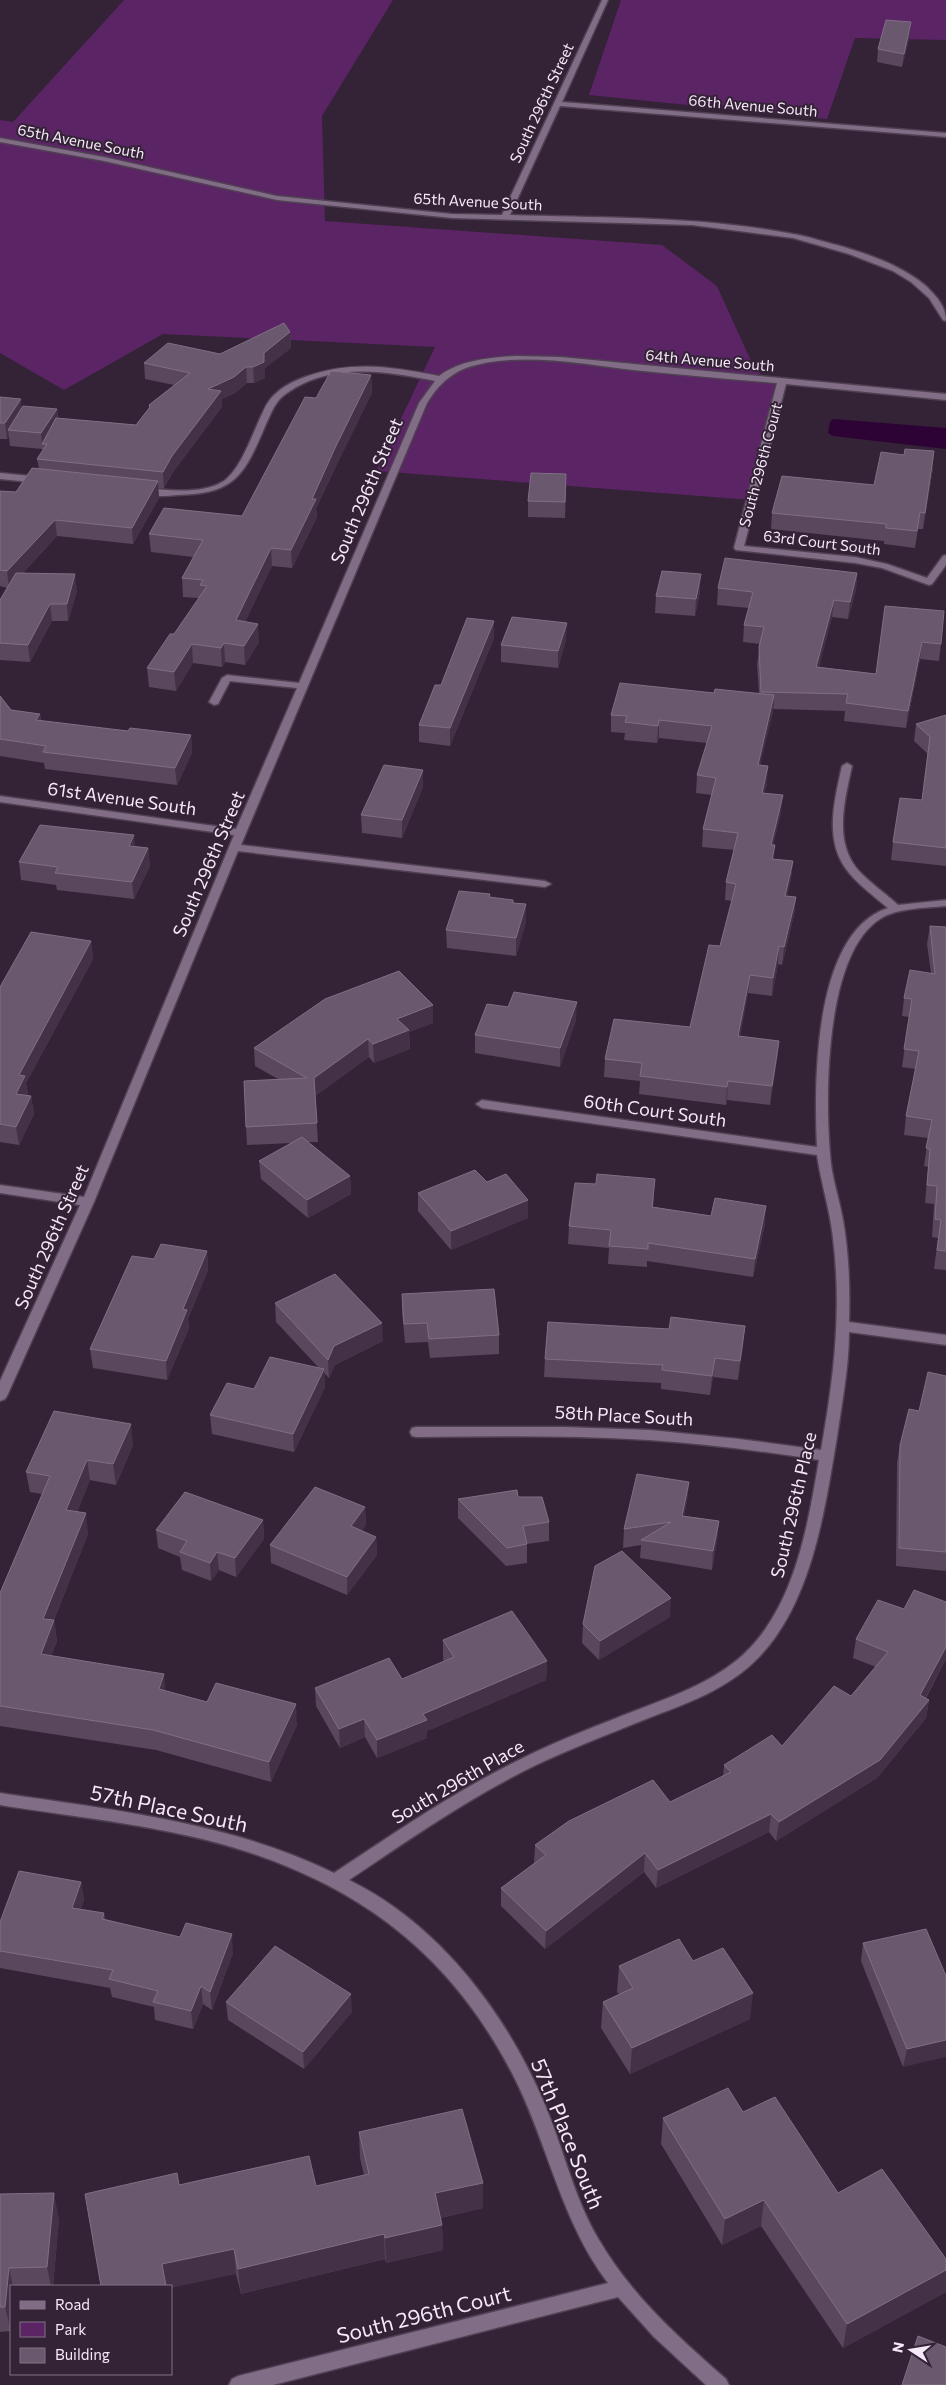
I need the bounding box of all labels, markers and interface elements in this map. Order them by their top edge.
street label: South 296th Street [505,40,577,165]
street label: 66th Avenue South [688,90,818,120]
street label: 65th Avenue South [16,120,146,162]
street label: 65th Avenue South [413,189,543,213]
street label: 64th Avenue South [645,345,775,375]
street label: South 296th Court [735,401,785,529]
street label: South 296th Street [325,414,407,567]
street label: 63rd Court South [762,526,882,558]
street label: 61st Avenue South [46,777,198,819]
street label: South 296th Street [167,787,249,940]
street label: 60th Court South [582,1089,728,1131]
street label: South 296th Street [9,1161,93,1312]
street label: 58th Place South [554,1400,694,1430]
street label: South 296th Place [766,1430,821,1580]
street label: South 296th Place [387,1734,528,1828]
street label: 57th Place South [88,1779,250,1836]
street label: 57th Place South [527,2055,610,2212]
street label: South 296th Court [334,2280,513,2347]
legend [10,2285,172,2375]
text: Road [55,2295,90,2313]
text: Park [55,2320,86,2338]
north arrow [886,2325,936,2375]
text: N [888,2340,907,2354]
text: Building [55,2345,110,2363]

